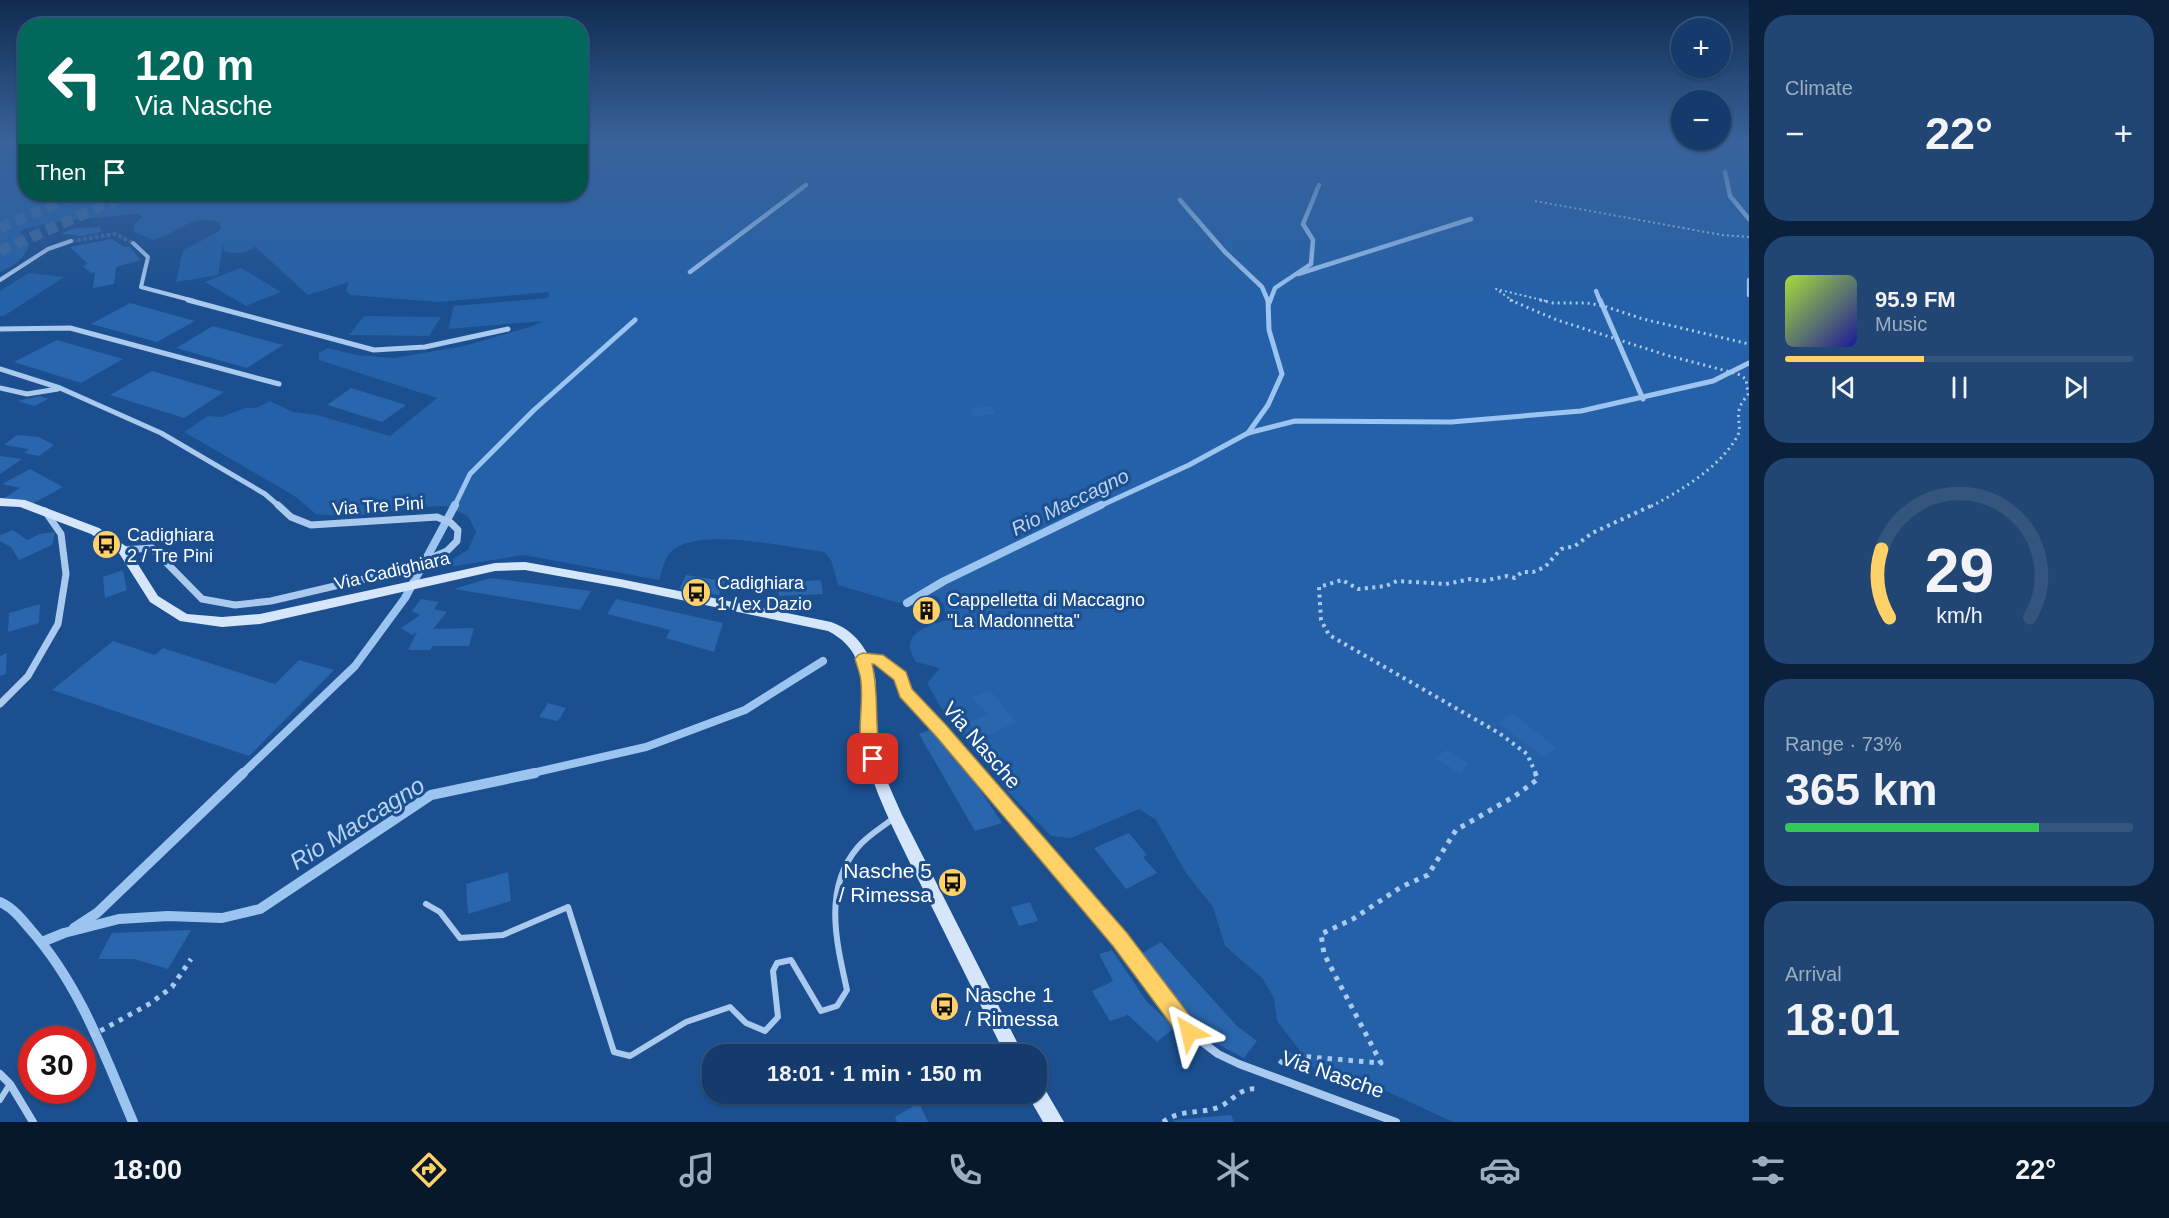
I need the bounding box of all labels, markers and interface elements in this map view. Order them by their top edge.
map controls [1671,18,1731,150]
button: + [1671,18,1731,78]
icon: left [36,42,114,120]
text: 120 m [135,42,254,89]
text: Climate [1785,77,1853,99]
button: − [1671,90,1731,150]
text: Via Nasche [135,91,273,121]
text: 22° [1925,108,1993,159]
text: − [1785,115,1804,152]
text: + [2114,115,2133,152]
icon: arrive [98,156,131,189]
text: Then [36,160,86,185]
text: 95.9 FM [1875,287,1956,312]
text: Music [1875,313,1927,335]
icon: previous [1827,371,1860,404]
icon: pause [1943,371,1976,404]
icon: next [2059,371,2092,404]
water label: Rio Maccagno [1008,464,1132,540]
street label: Via Tre Pini [332,493,424,519]
place label: Cadighiara 2 / Tre Pini [127,525,215,566]
bus stop icon: Cadighiara 2 / Tre Pini [90,529,122,561]
text: 29 [1924,536,1994,605]
street label: Via Cadighiara [332,548,453,594]
place label: Cadighiara 1 / ex Dazio [717,573,812,614]
bus stop icon: Cadighiara 1 / ex Dazio [680,577,712,609]
place label: Cappelletta di Maccagno "La Madonnetta" [947,590,1145,631]
building icon: Cappelletta di Maccagno "La Madonnetta" [910,594,942,626]
text: km/h [1936,604,1982,628]
street label: Via Nasche [938,697,1026,793]
pin [847,733,898,784]
text: Range · 73% [1785,733,1902,755]
icon: arrive [856,742,889,775]
text: 365 km [1785,764,1938,815]
water label: Rio Maccagno [285,771,429,875]
place label: Nasche 5 / Rimessa [839,859,932,906]
bus stop icon: Nasche 5 / Rimessa [937,866,969,898]
text: Arrival [1785,963,1842,985]
place label: Nasche 1 / Rimessa [965,983,1059,1030]
bus stop icon: Nasche 1 / Rimessa [928,990,960,1022]
text: 18:01 [1785,994,1900,1045]
position arrow [1157,1000,1221,1064]
speed limit sign: 30 [18,1026,96,1104]
street label: Via Nasche [1279,1046,1387,1102]
text: 18:01 · 1 min · 150 m [767,1061,982,1086]
icon: directions [408,1149,450,1191]
icon: music [676,1149,718,1191]
icon: phone [944,1149,986,1191]
icon: climate [1212,1149,1254,1191]
icon: car [1479,1149,1521,1191]
icon: filters [1747,1149,1789,1191]
text: 18:00 [113,1155,182,1185]
text: 22° [2015,1155,2056,1185]

